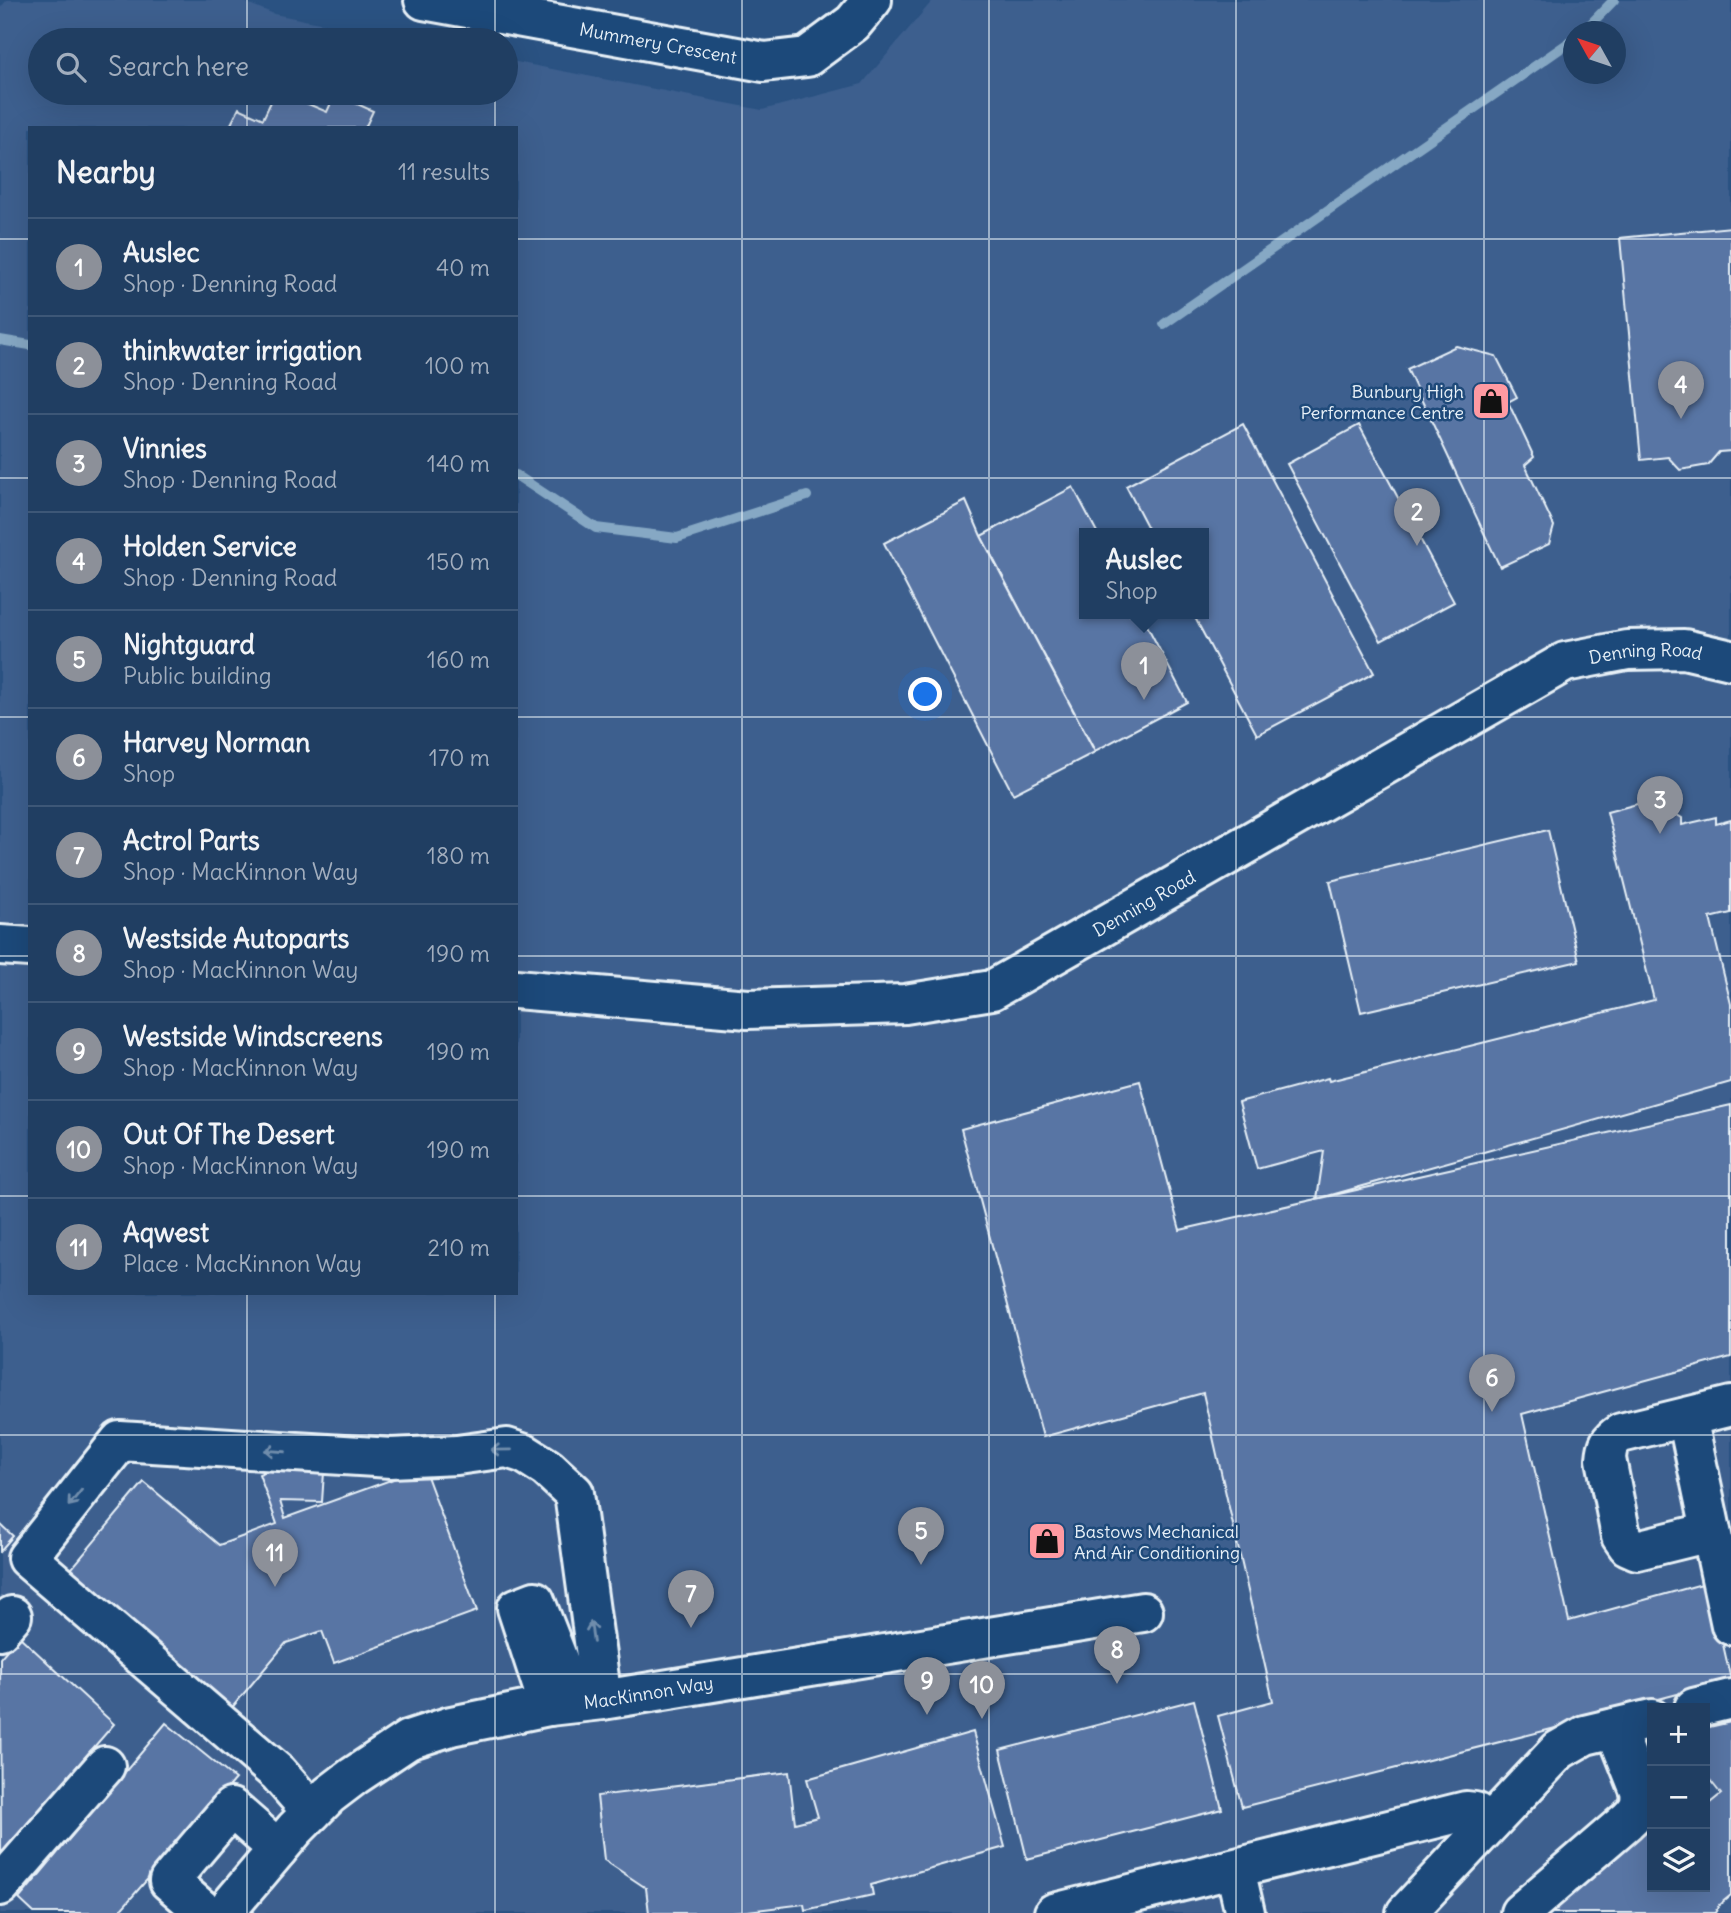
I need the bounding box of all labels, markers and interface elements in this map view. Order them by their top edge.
street label: Mummery Crescent [578,17,739,68]
north arrow [1563,21,1626,84]
search box [28,28,518,105]
icon: search [52,48,90,86]
text: Search here [108,50,249,83]
text: Nearby [56,153,156,191]
text: 11 results [398,157,490,186]
text: Auslec [123,236,200,269]
text: 1 [74,253,84,282]
text: 40 m [436,253,490,282]
text: Shop · Denning Road [123,269,337,298]
text: thinkwater irrigation [123,334,362,367]
text: 2 [73,351,85,380]
text: 100 m [425,351,490,380]
pin: 4 [1658,361,1704,419]
text: Shop · Denning Road [123,367,337,396]
place label: Bunbury High Performance Centre [1300,380,1464,424]
shop icon: Bunbury High Performance Centre [1470,380,1512,422]
text: Vinnies [123,432,207,465]
text: 3 [72,449,86,478]
text: 140 m [427,449,490,478]
text: Shop · Denning Road [123,465,337,494]
pin: 2 [1394,488,1440,546]
popup [1079,528,1209,619]
text: Holden Service [123,530,297,563]
text: Auslec [1106,543,1182,576]
text: 4 [72,547,86,576]
text: 150 m [427,547,490,576]
text: Shop · Denning Road [123,563,337,592]
text: Shop [1106,576,1158,605]
text: Nightguard [123,628,255,661]
street label: Denning Road [1587,637,1705,669]
pin: 1 [1121,642,1167,700]
text: 5 [72,645,86,674]
text: 160 m [427,645,490,674]
text: Public building [123,661,272,690]
your location [908,677,942,711]
text: Harvey Norman [123,726,310,759]
text: 6 [72,743,86,772]
text: 170 m [429,743,490,772]
text: Shop [123,759,175,788]
pin: 3 [1637,776,1683,834]
text: Actrol Parts [123,824,260,857]
text: 7 [73,841,85,870]
text: 180 m [427,841,490,870]
text: Shop · MacKinnon Way [123,857,358,886]
street label: Denning Road [1088,864,1200,941]
text: Westside Autoparts [123,922,349,955]
text: 8 [72,939,86,968]
text: 190 m [427,939,490,968]
text: Shop · MacKinnon Way [123,955,358,984]
text: Westside Windscreens [123,1020,383,1053]
text: 9 [72,1037,86,1066]
text: 190 m [427,1037,490,1066]
text: Shop · MacKinnon Way [123,1053,358,1082]
text: Out Of The Desert [123,1118,335,1151]
text: 10 [67,1135,91,1164]
text: 190 m [427,1135,490,1164]
text: Shop · MacKinnon Way [123,1151,358,1180]
text: Aqwest [123,1216,209,1249]
text: 11 [70,1233,88,1262]
text: 210 m [427,1233,490,1262]
text: Place · MacKinnon Way [123,1249,362,1278]
pin: 6 [1469,1354,1515,1412]
one-way arrow [263,1444,286,1457]
one-way arrow [490,1444,513,1457]
one-way arrow [67,1488,82,1506]
pin: 5 [898,1507,944,1565]
shop icon: Bastows Mechanical And Air Conditioning [1026,1520,1068,1562]
place label: Bastows Mechanical And Air Conditioning [1074,1520,1240,1564]
pin: 11 [252,1529,298,1587]
pin: 7 [668,1570,714,1628]
one-way arrow [586,1621,599,1644]
pin: 8 [1094,1626,1140,1684]
pin: 9 [904,1657,950,1715]
pin: 10 [959,1661,1005,1719]
street label: MacKinnon Way [582,1671,715,1714]
map controls [1647,1703,1710,1892]
button: + [1647,1703,1710,1766]
button: − [1647,1766,1710,1829]
button: layers [1647,1829,1710,1892]

